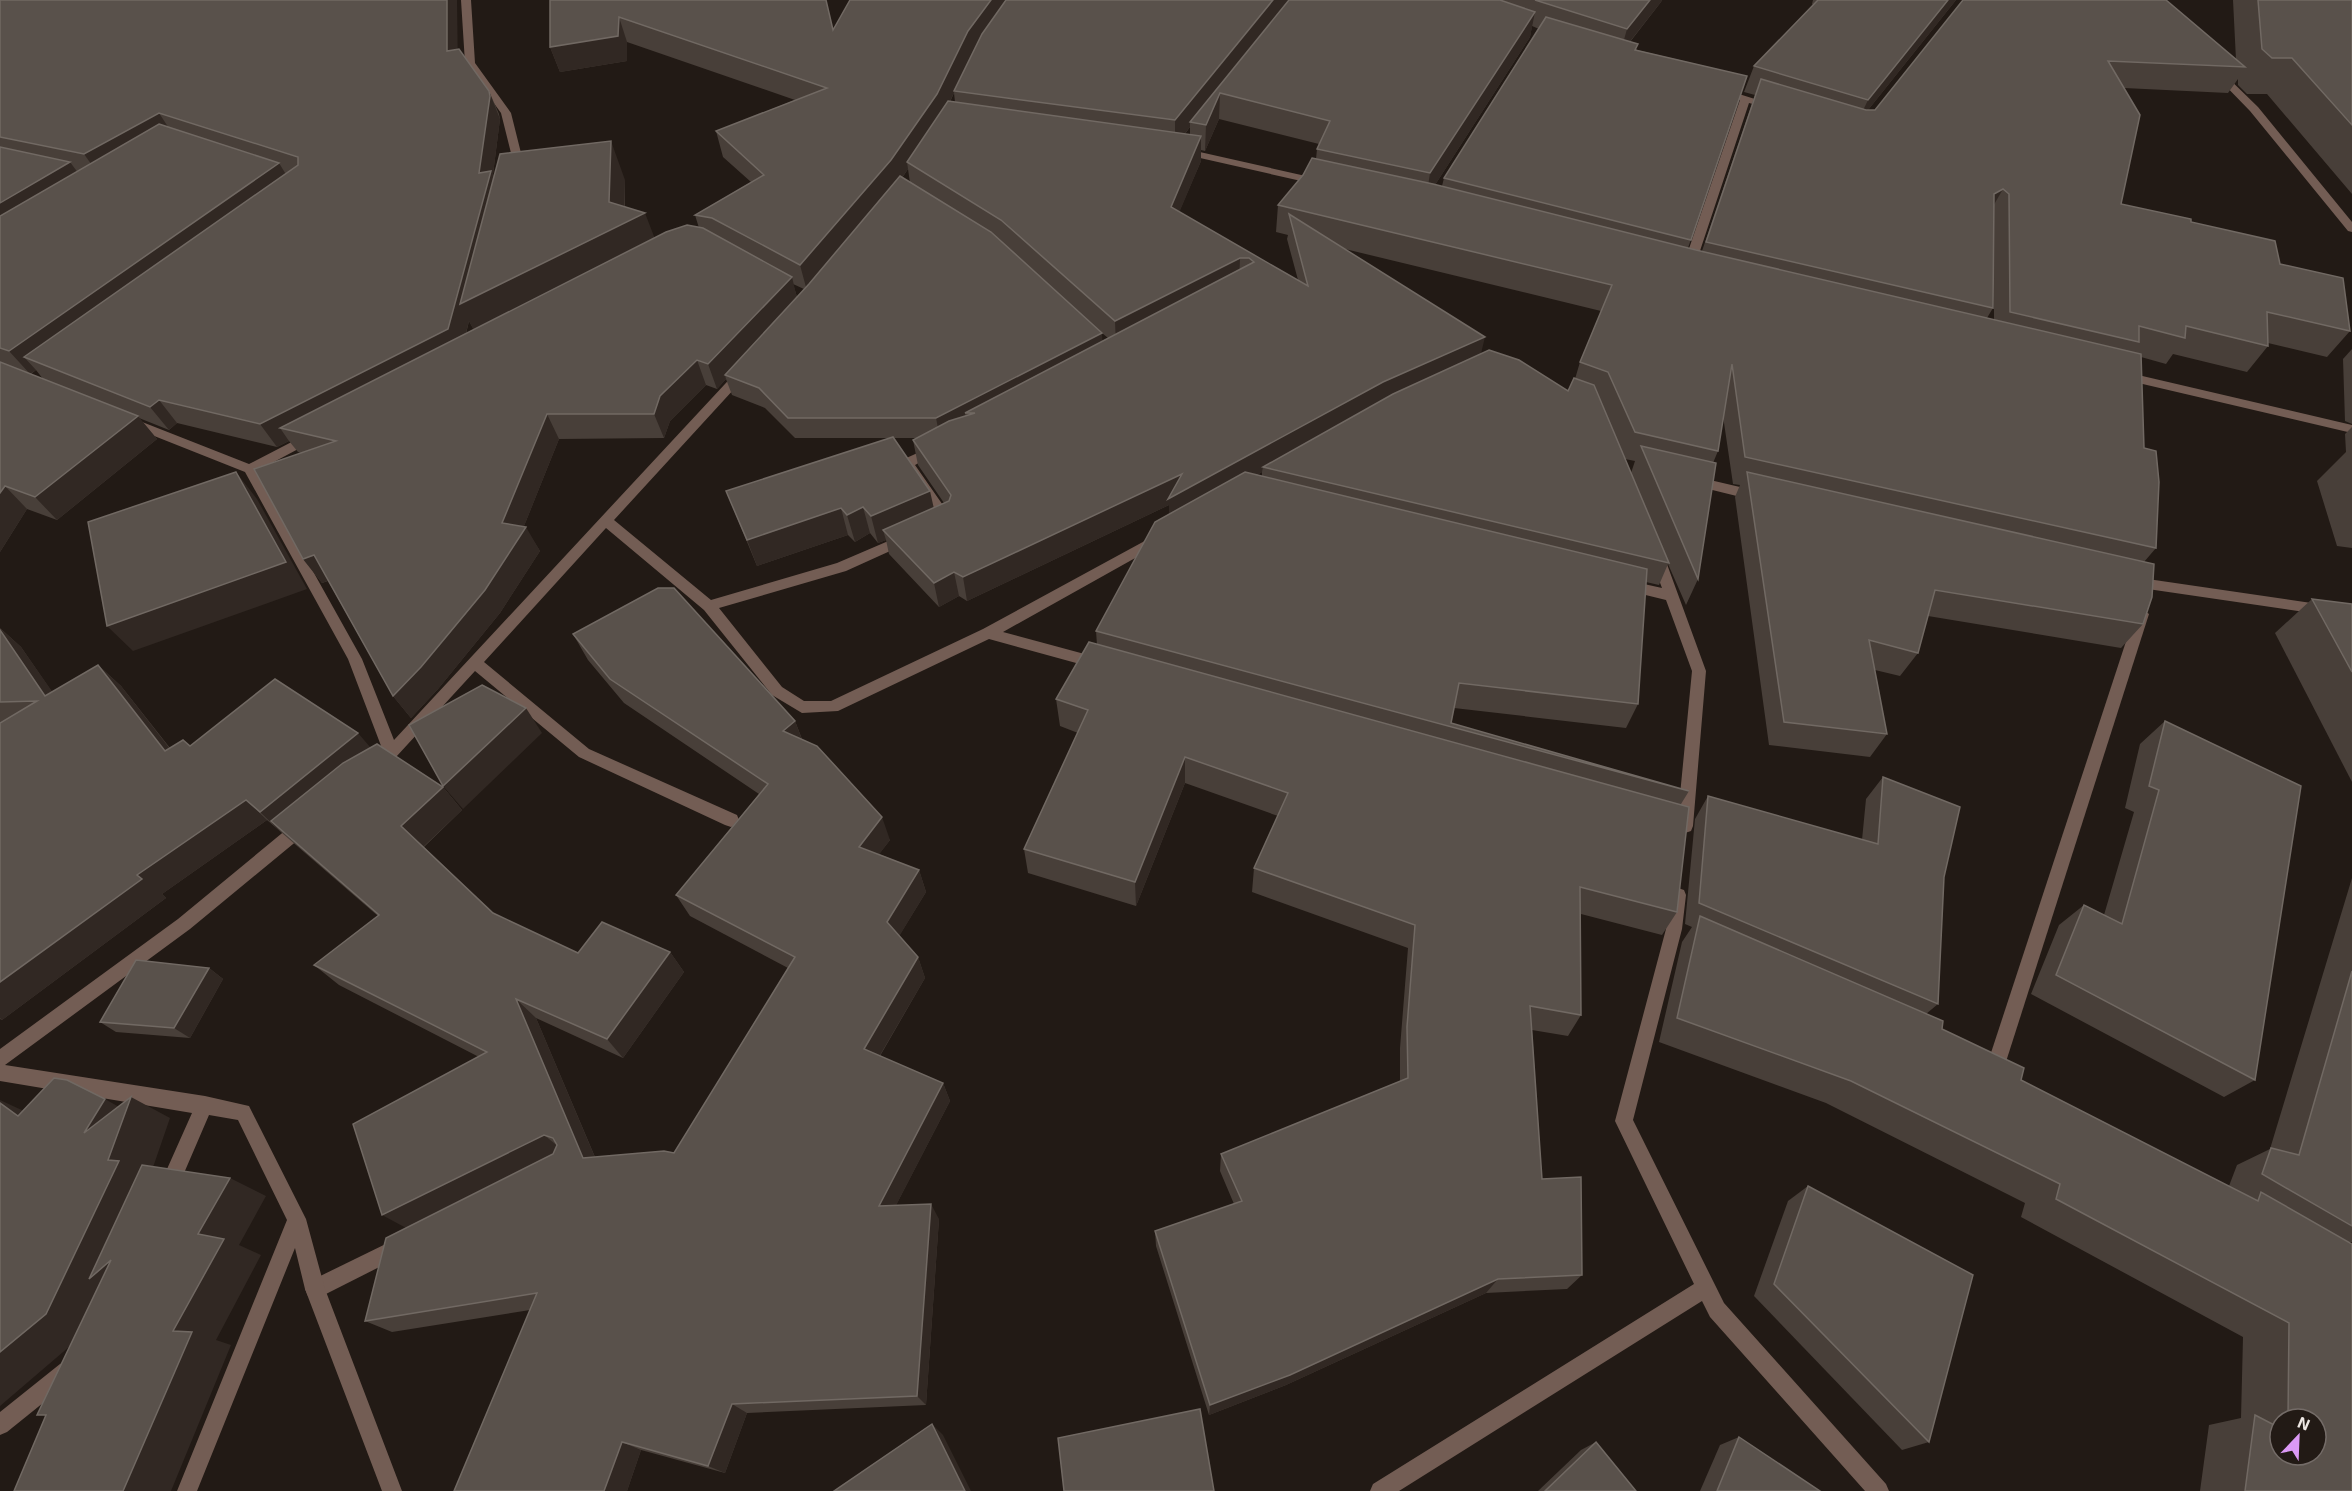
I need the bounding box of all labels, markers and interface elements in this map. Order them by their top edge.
north arrow [2268,1407,2328,1467]
text: N [2295,1412,2313,1434]

